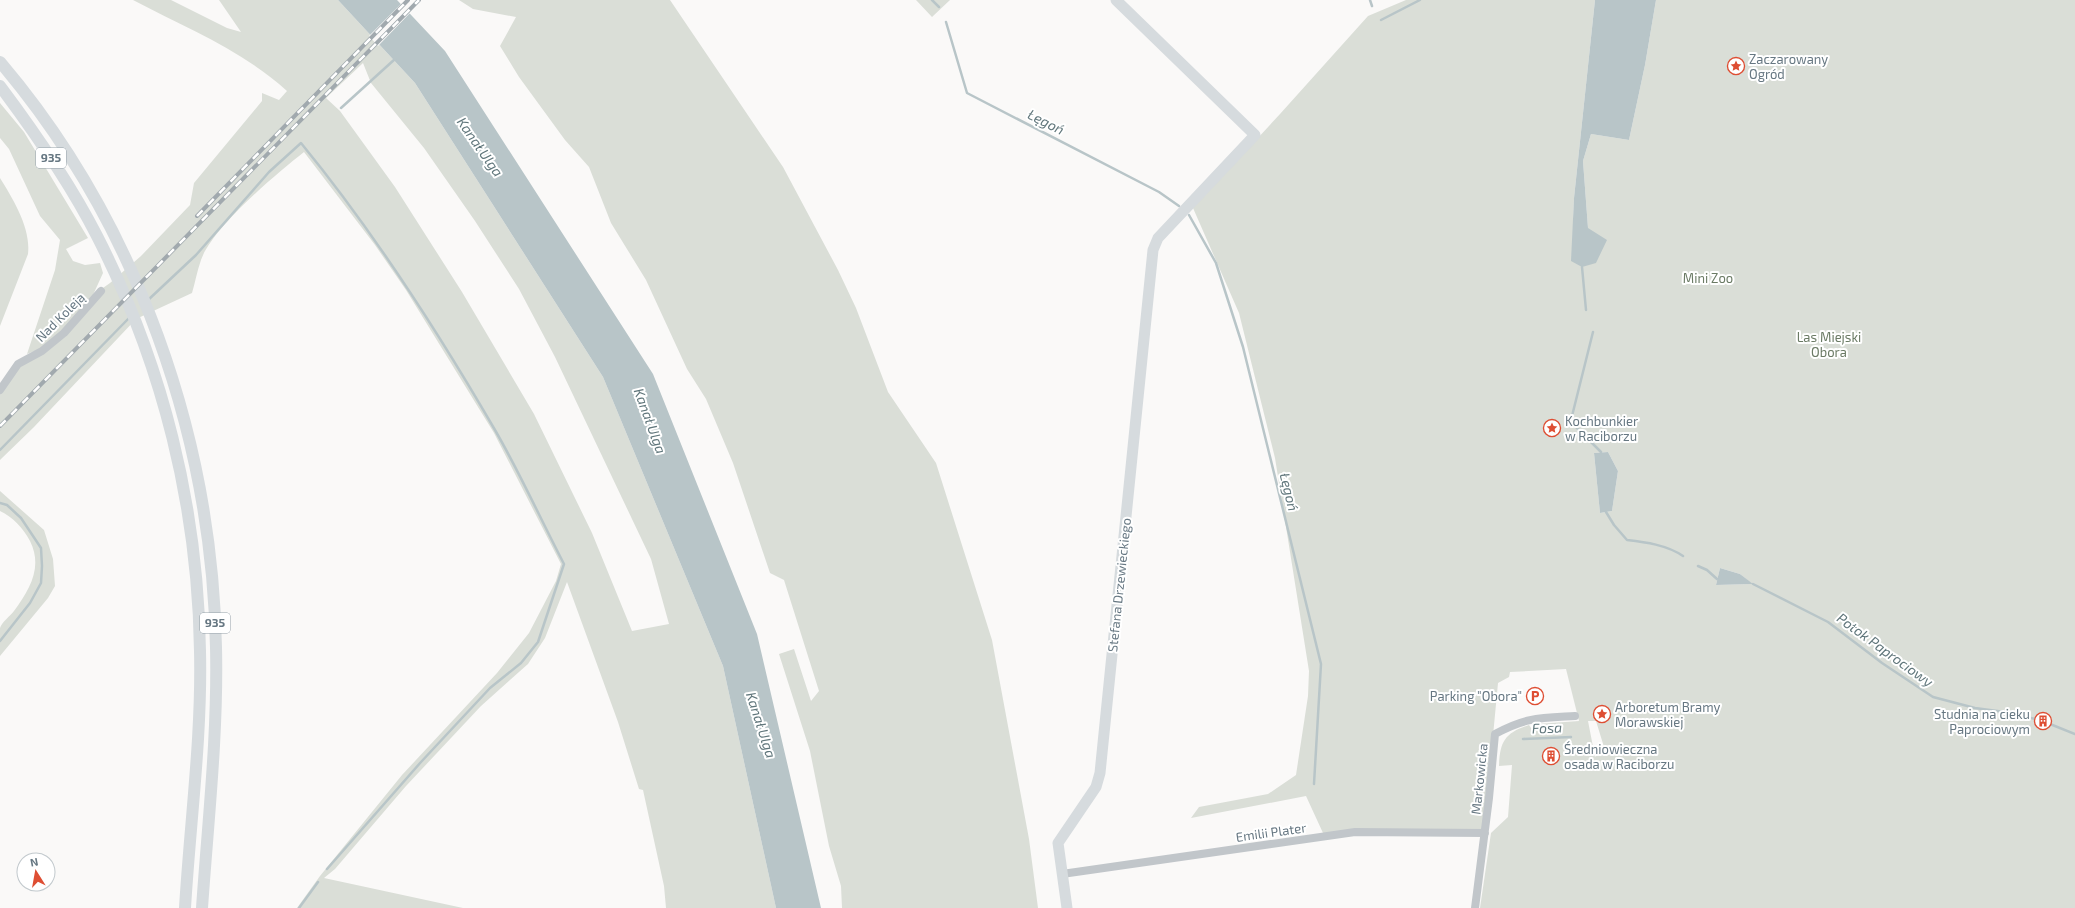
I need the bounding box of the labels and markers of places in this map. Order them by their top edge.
place label: Zaczarowany Ogród [1749,51,1828,82]
place icon: Zaczarowany Ogród [1726,56,1746,76]
place label: Kochbunkier w Raciborzu [1565,413,1638,444]
place icon: Kochbunkier w Raciborzu [1542,418,1562,438]
parking icon: Parking "Obora" [1525,686,1545,706]
place label: Parking "Obora" [1430,688,1522,704]
place label: Arboretum Bramy Morawskiej [1615,699,1721,730]
place icon: Arboretum Bramy Morawskiej [1592,704,1612,724]
place label: Studnia na cieku Paprociowym [1934,706,2030,737]
building icon: Studnia na cieku Paprociowym [2033,711,2053,731]
place label: Średniowieczna osada w Raciborzu [1564,740,1675,772]
building icon: Średniowieczna osada w Raciborzu [1541,746,1561,766]

